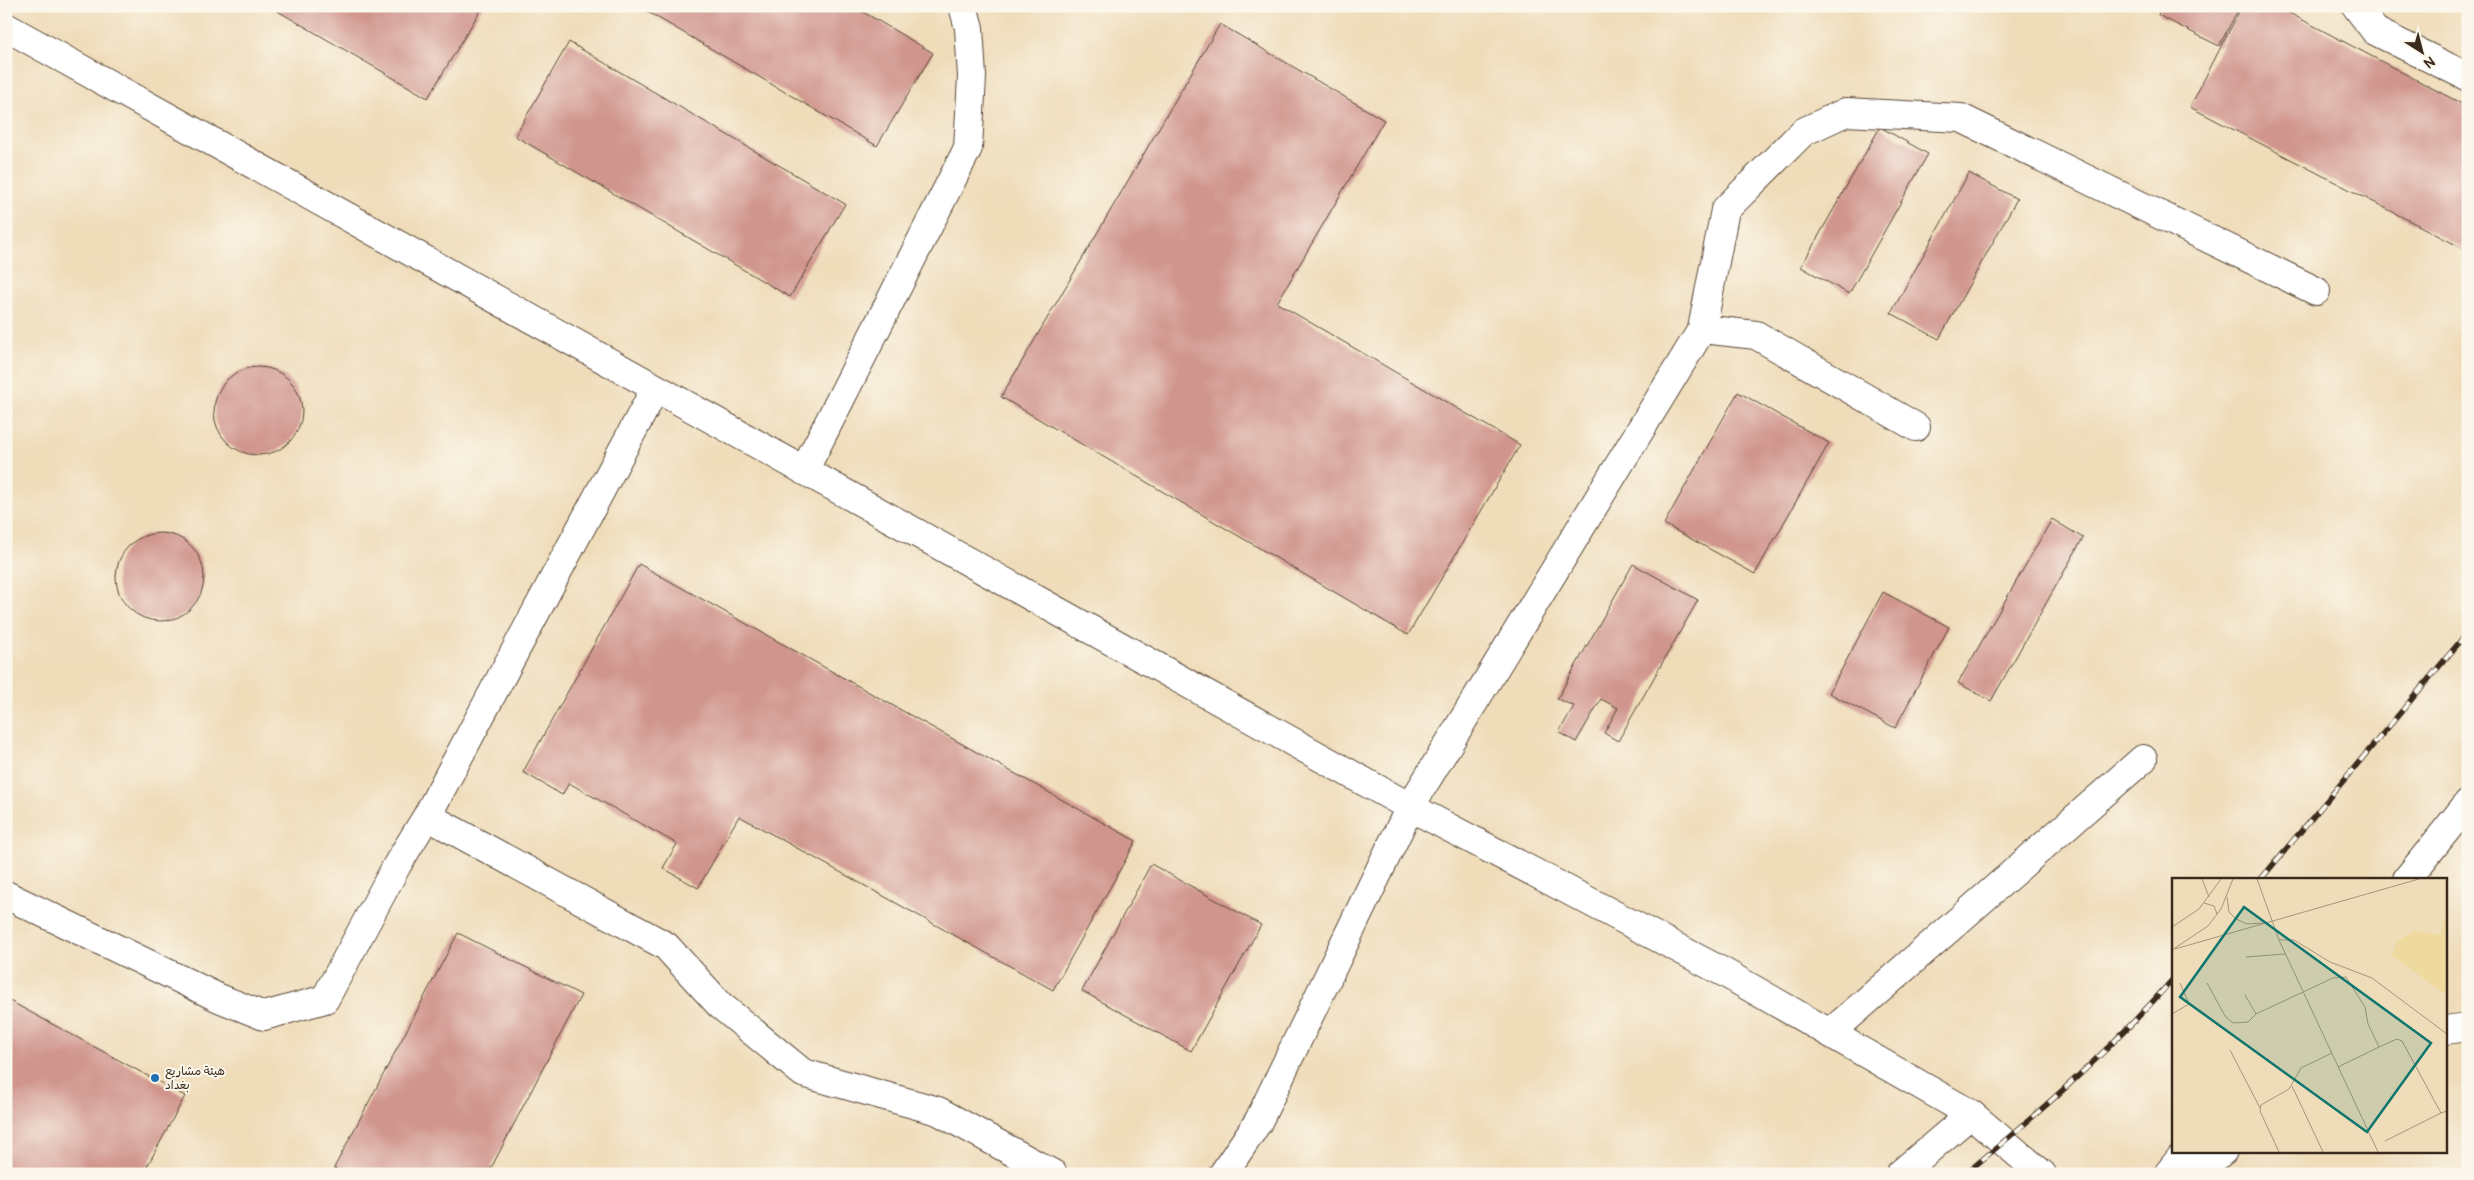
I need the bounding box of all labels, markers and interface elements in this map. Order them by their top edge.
north arrow [2396,28,2446,78]
text: N [2421,52,2438,72]
inset map [2172,878,2446,1152]
place label: هيئة مشاريع بغداد [165,1064,225,1093]
marker: هيئة مشاريع بغداد [149,1072,161,1084]

